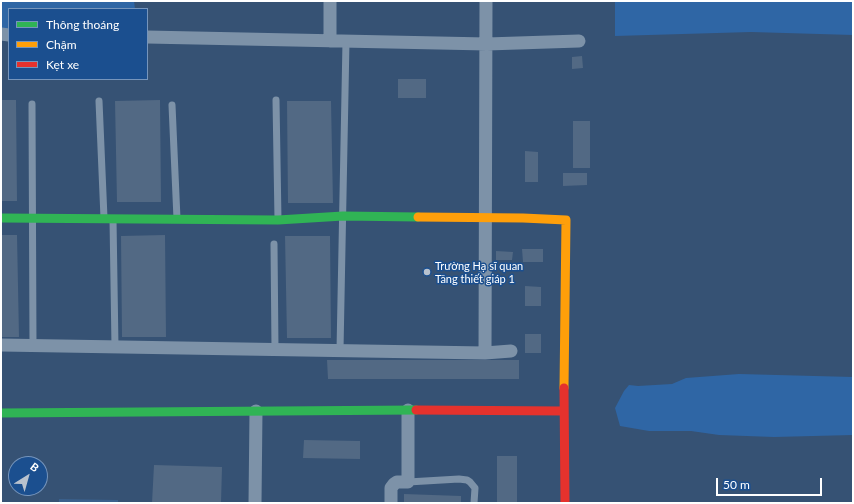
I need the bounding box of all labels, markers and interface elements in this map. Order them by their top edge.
legend [8,8,148,80]
text: Thông thoáng [46,17,119,32]
text: Chậm [46,37,77,52]
text: Kẹt xe [46,57,79,72]
place label: Trường Hạ sĩ quan Tăng thiết giáp 1 [435,259,523,285]
marker: Trường Hạ sĩ quan Tăng thiết giáp 1 [422,267,432,277]
north arrow [8,456,48,496]
text: B [28,459,42,474]
scale bar [718,470,824,496]
text: 50 m [723,477,750,492]

